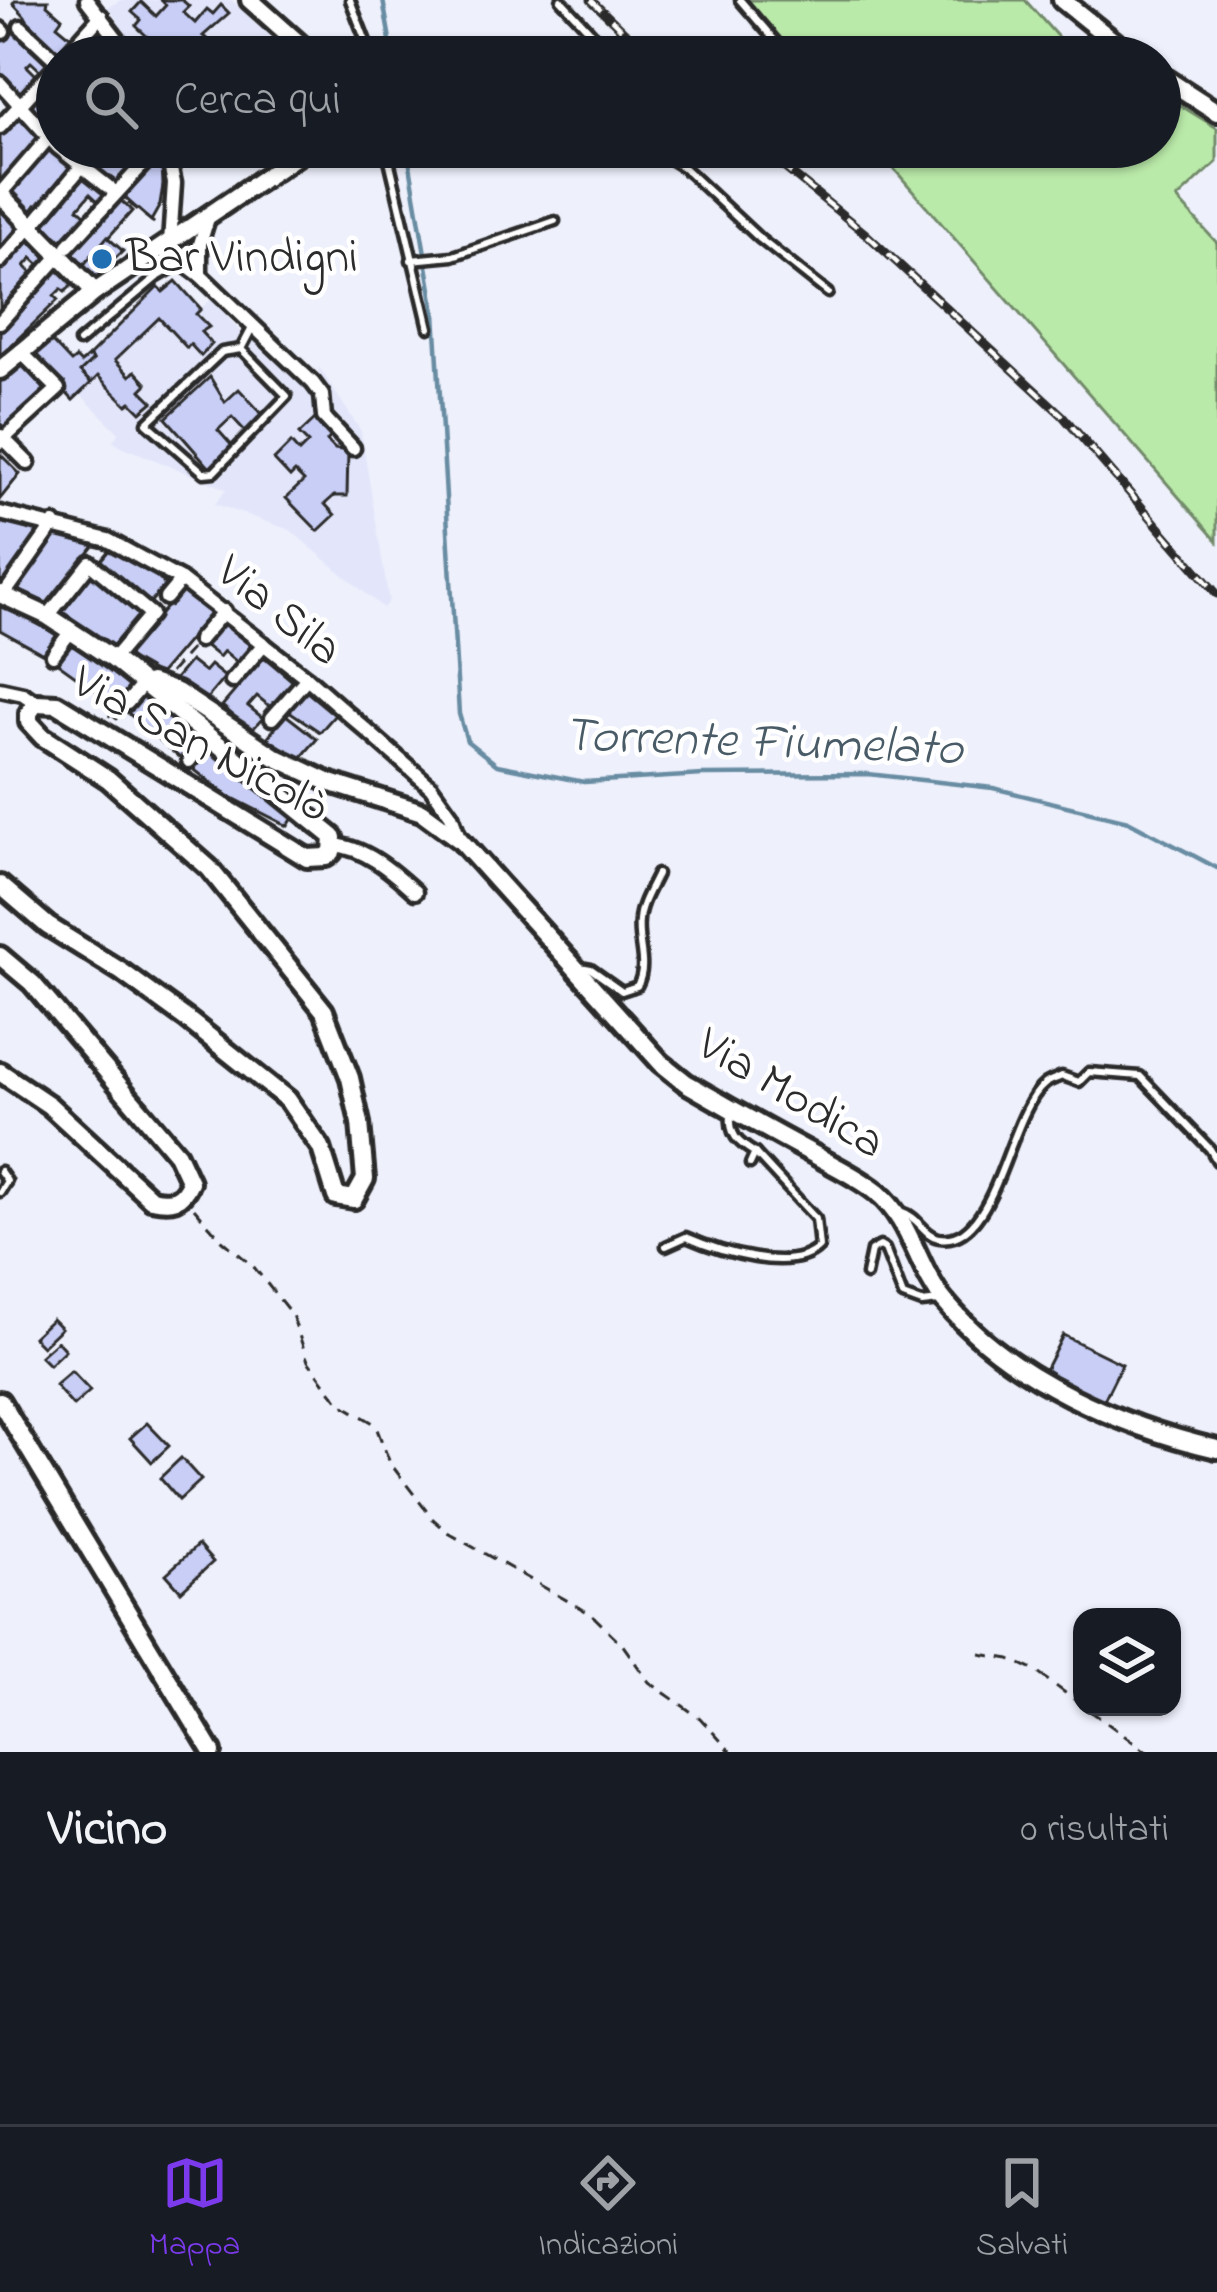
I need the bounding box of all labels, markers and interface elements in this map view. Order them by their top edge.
search box [36,36,1181,168]
icon: search [78,69,144,135]
text: Cerca qui [174,69,341,135]
place label: Bar Vindigni [125,224,358,295]
marker: Bar Vindigni [89,246,115,272]
street label: Via Sila [199,539,356,685]
street label: Via San Nicolò [58,648,341,843]
water label: Torrente Fiumelato [562,700,965,788]
street label: Via Modica [682,1011,897,1179]
map controls [1073,1608,1181,1716]
button: layers [1073,1608,1181,1716]
text: Vicino [48,1793,167,1868]
text: 0 risultati [1020,1802,1169,1859]
tab: Mappa [149,2150,240,2270]
tab: Indicazioni [538,2150,678,2270]
tab: Salvati [976,2150,1068,2270]

